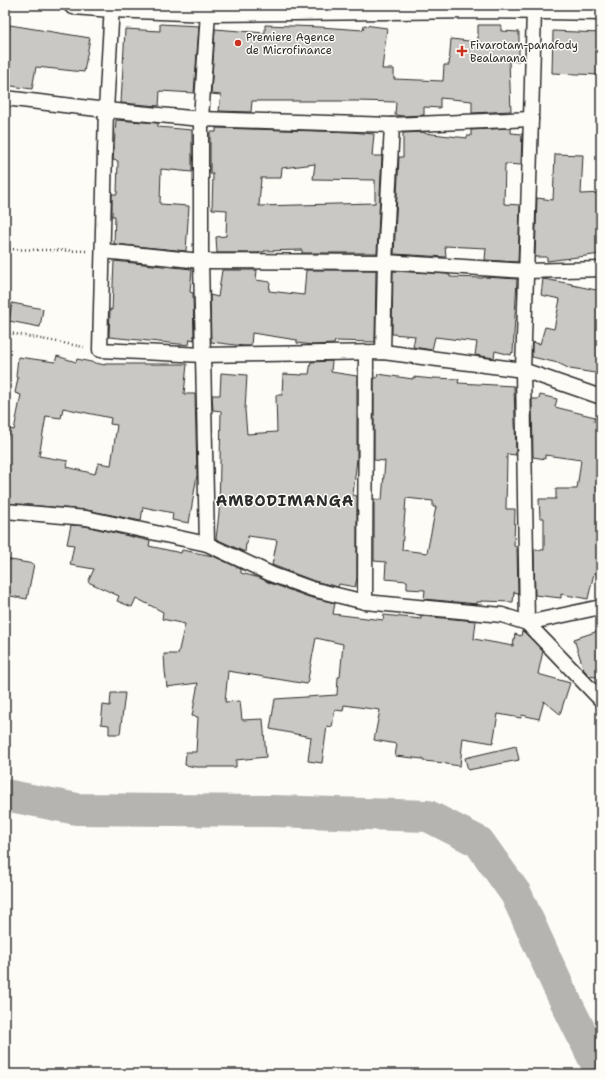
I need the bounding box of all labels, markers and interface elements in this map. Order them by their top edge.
place label: Premiere Agence de Microfinance [246,30,335,58]
marker: Premiere Agence de Microfinance [233,38,243,48]
place label: Fivarotam-panafody Bealanana [470,38,578,66]
marker: Fivarotam-panafody Bealanana [457,46,467,56]
district label: AMBODIMANGA [216,491,354,511]

